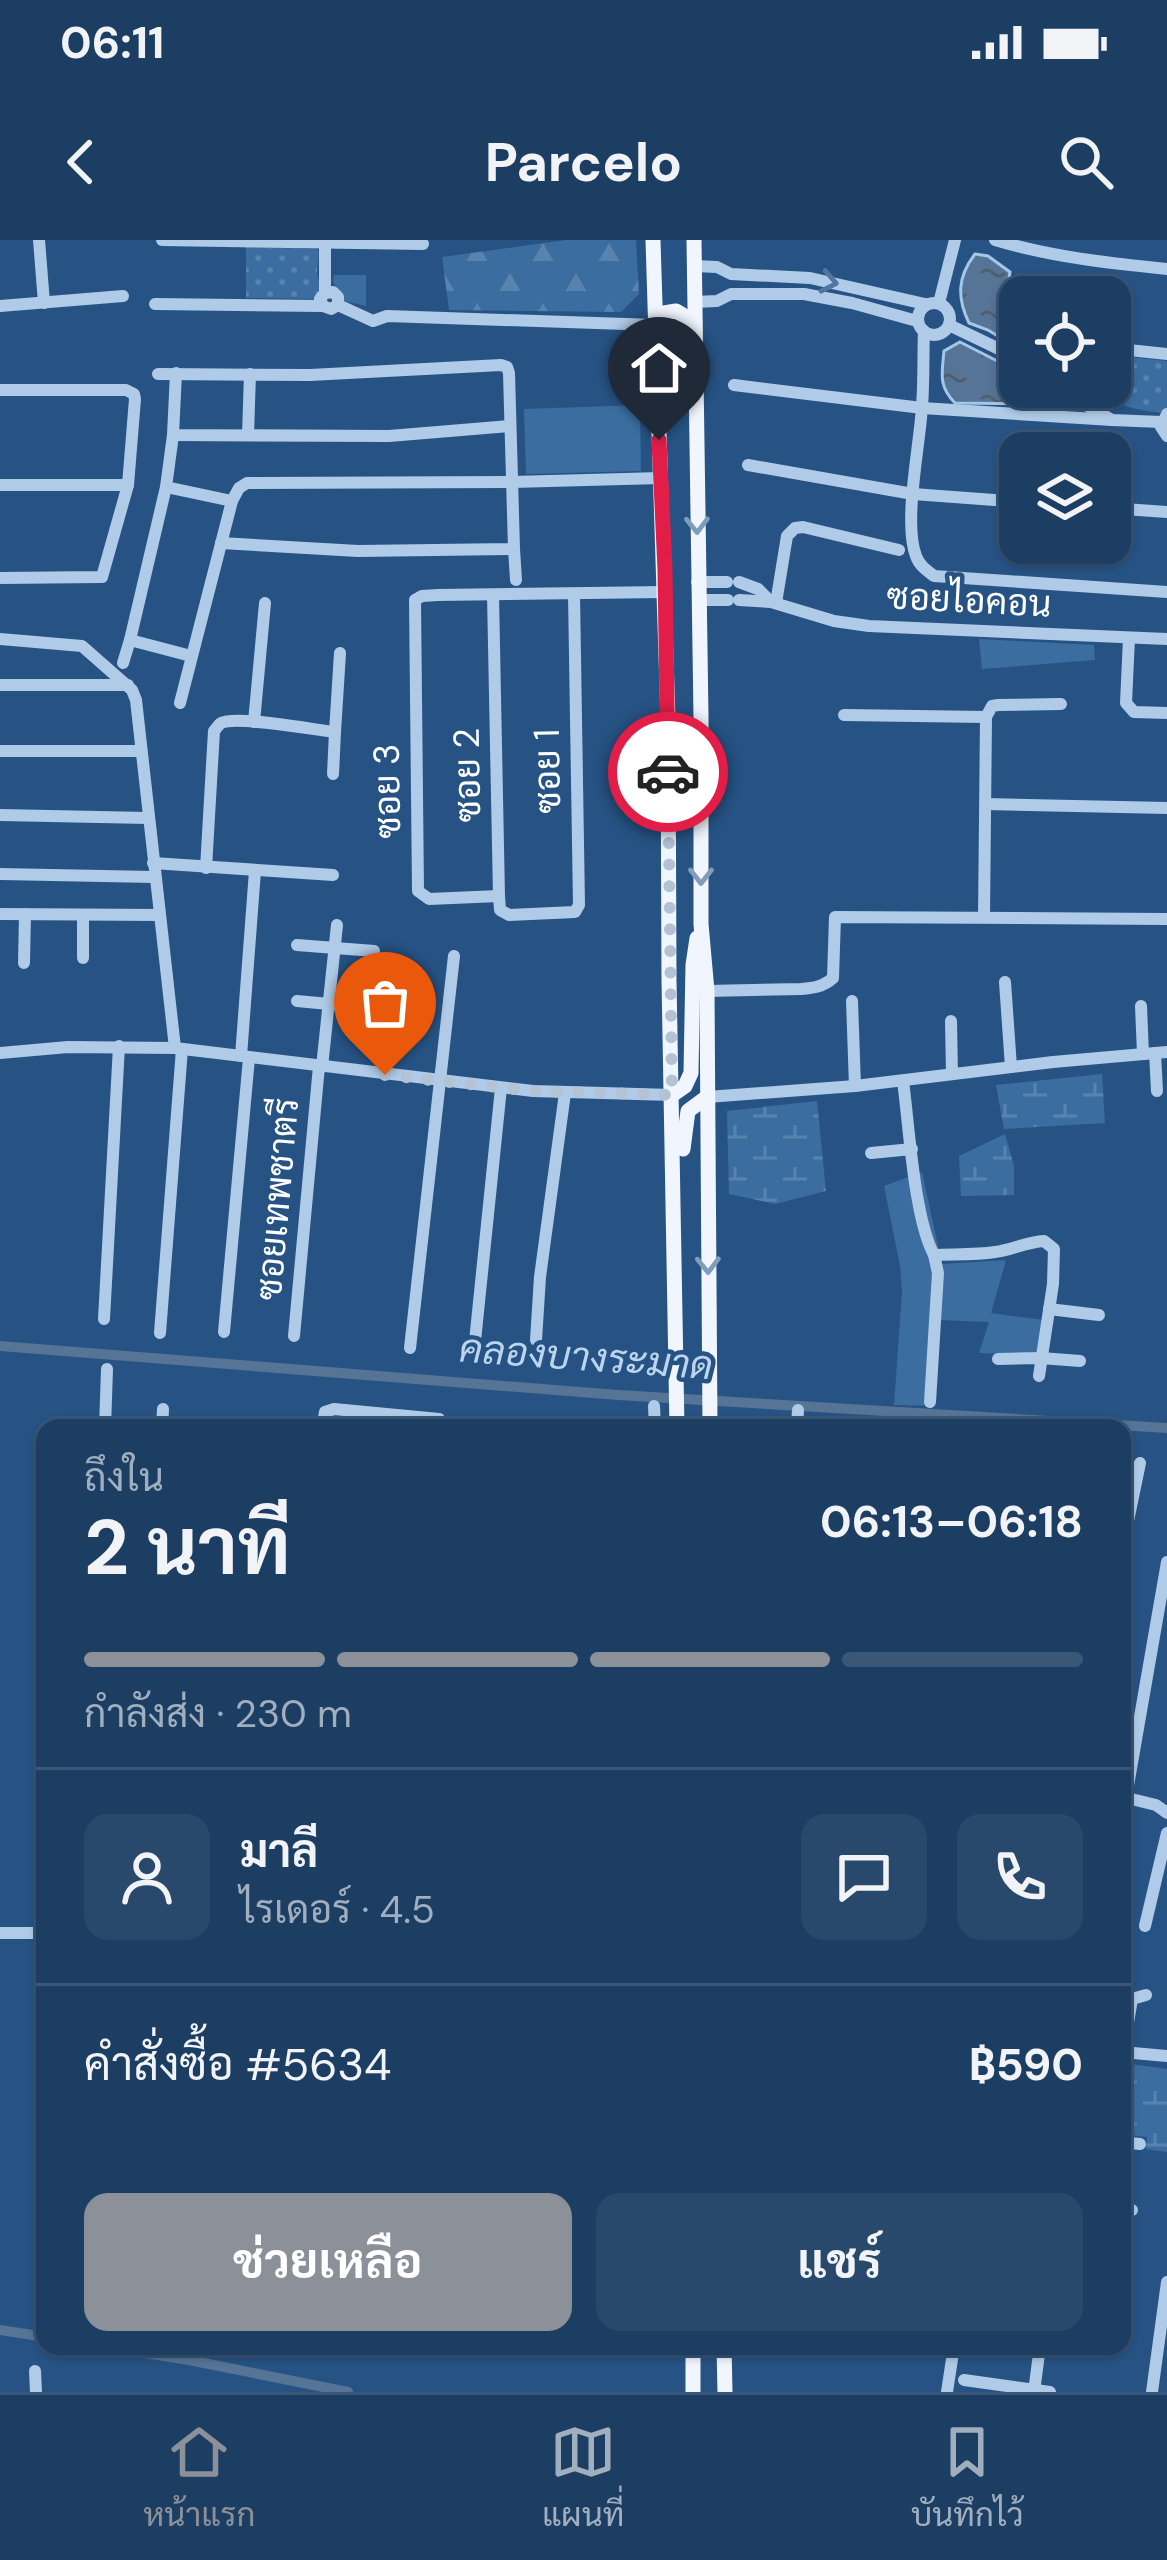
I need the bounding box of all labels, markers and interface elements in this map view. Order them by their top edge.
text: 06:11 [60,13,164,72]
text: Parcelo [485,127,682,198]
icon: back [48,129,114,195]
icon: search [1053,129,1119,195]
one-way arrow [819,268,839,293]
map controls [999,276,1131,564]
button: locate [999,276,1131,408]
pin [608,317,710,440]
icon: home [626,335,692,401]
button: layers [999,432,1131,564]
one-way arrow [683,516,709,535]
street label: ซอยไอคอน [885,572,1053,628]
courier [608,712,728,832]
street label: ซอย 2 [443,727,491,823]
street label: ซอย 1 [523,728,571,814]
icon: car [635,739,701,805]
street label: ซอย 3 [363,743,411,839]
one-way arrow [688,868,714,886]
pin [334,952,436,1075]
icon: bag [352,970,418,1036]
street label: ซอยเทพชาตรี [245,1096,309,1302]
one-way arrow [695,1257,721,1275]
water label: คลองบางระมาด [457,1323,715,1391]
text: ถึงใน [84,1452,164,1503]
text: 06:13–06:18 [820,1492,1083,1551]
text: 2 นาที [84,1497,291,1598]
text: กำลังส่ง · 230 m [84,1688,352,1739]
button: person [84,1814,210,1940]
button: chat [801,1814,927,1940]
button: phone [957,1814,1083,1940]
text: มาลี [240,1822,318,1881]
text: ไรเดอร์ · 4.5 [240,1884,435,1935]
text: คำสั่งซื้อ #5634 [84,2035,391,2094]
text: ฿590 [969,2035,1083,2094]
button: ช่วยเหลือ [84,2193,572,2331]
button: แชร์ [596,2193,1083,2331]
tab: หน้าแรก [143,2419,255,2536]
tab: แผนที่ [542,2419,624,2536]
tab: บันทึกไว้ [911,2419,1024,2536]

